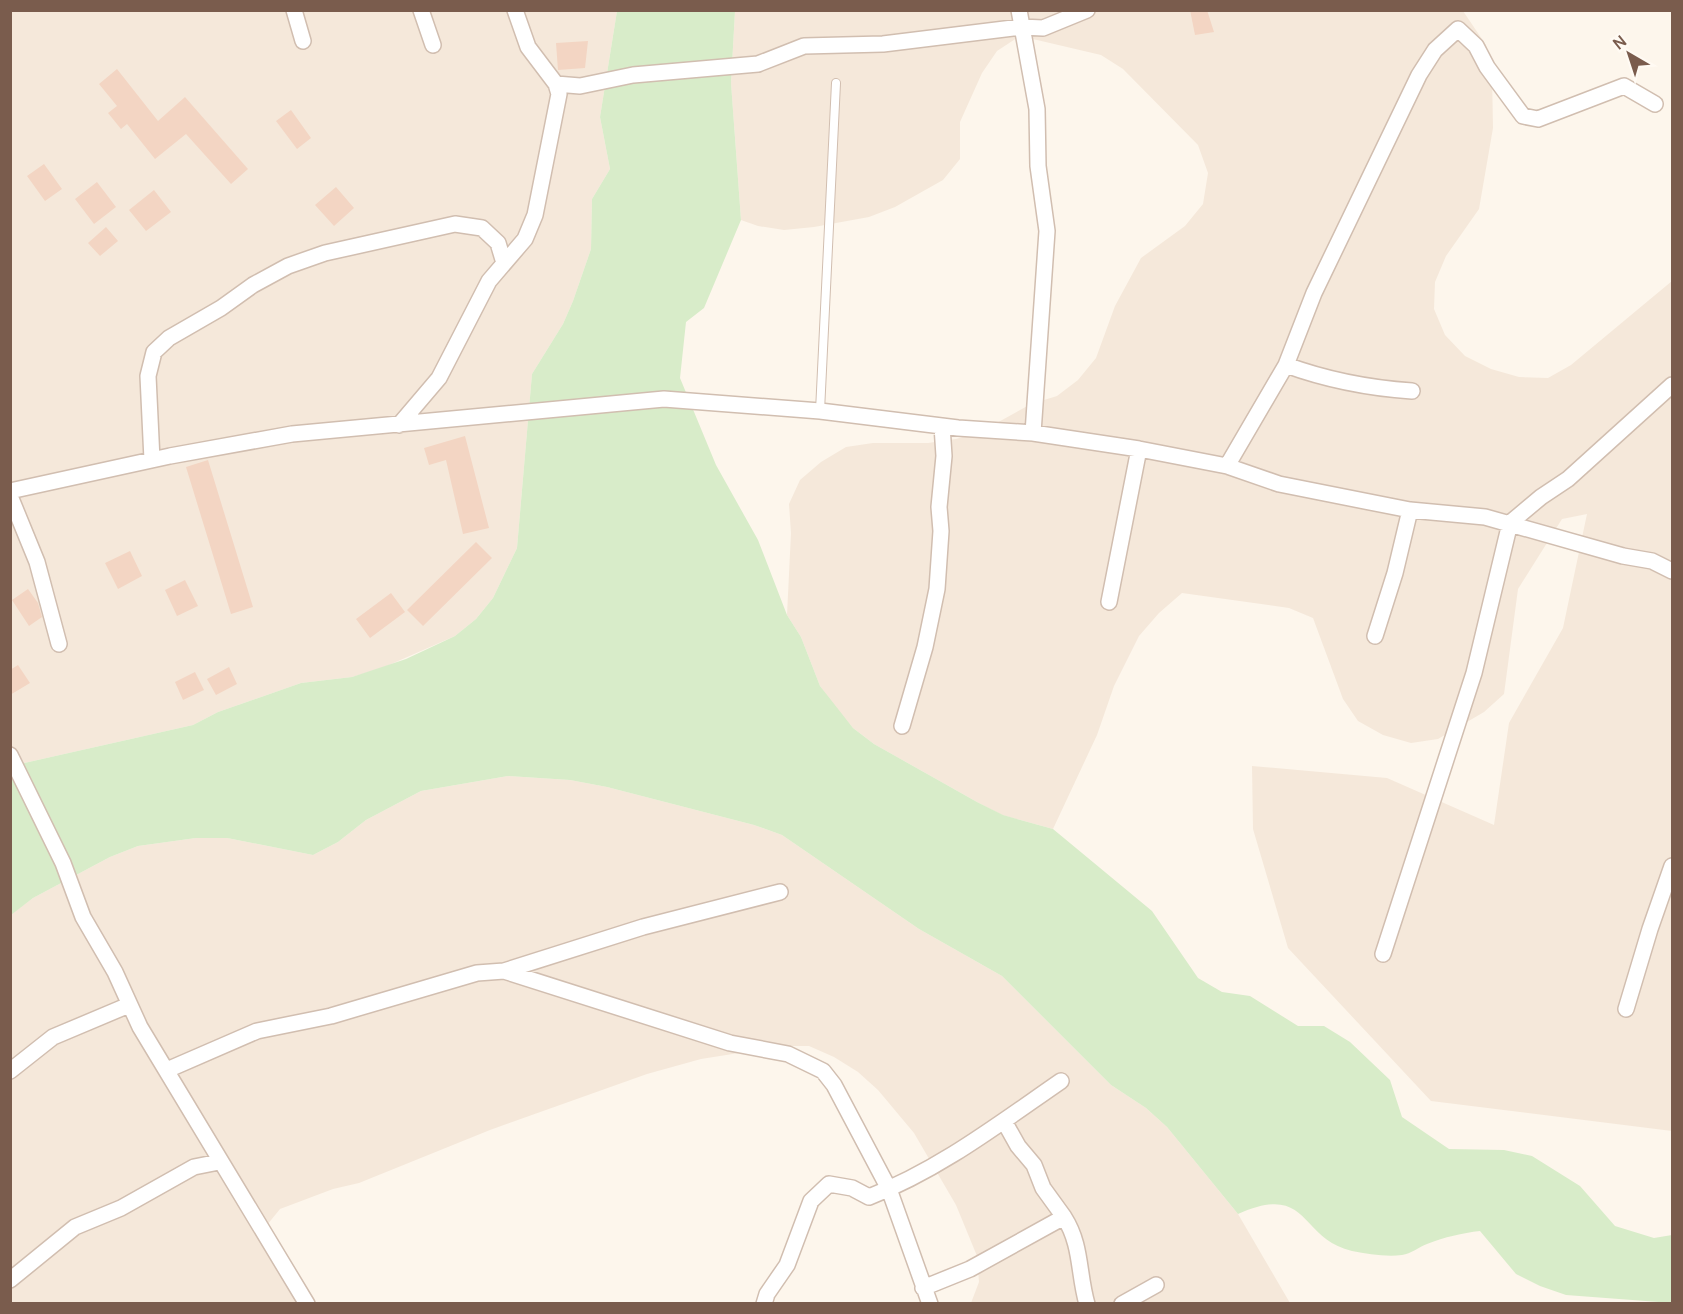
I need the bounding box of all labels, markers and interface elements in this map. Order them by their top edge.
north arrow [1599,24,1659,84]
text: N [1608,30,1631,55]

